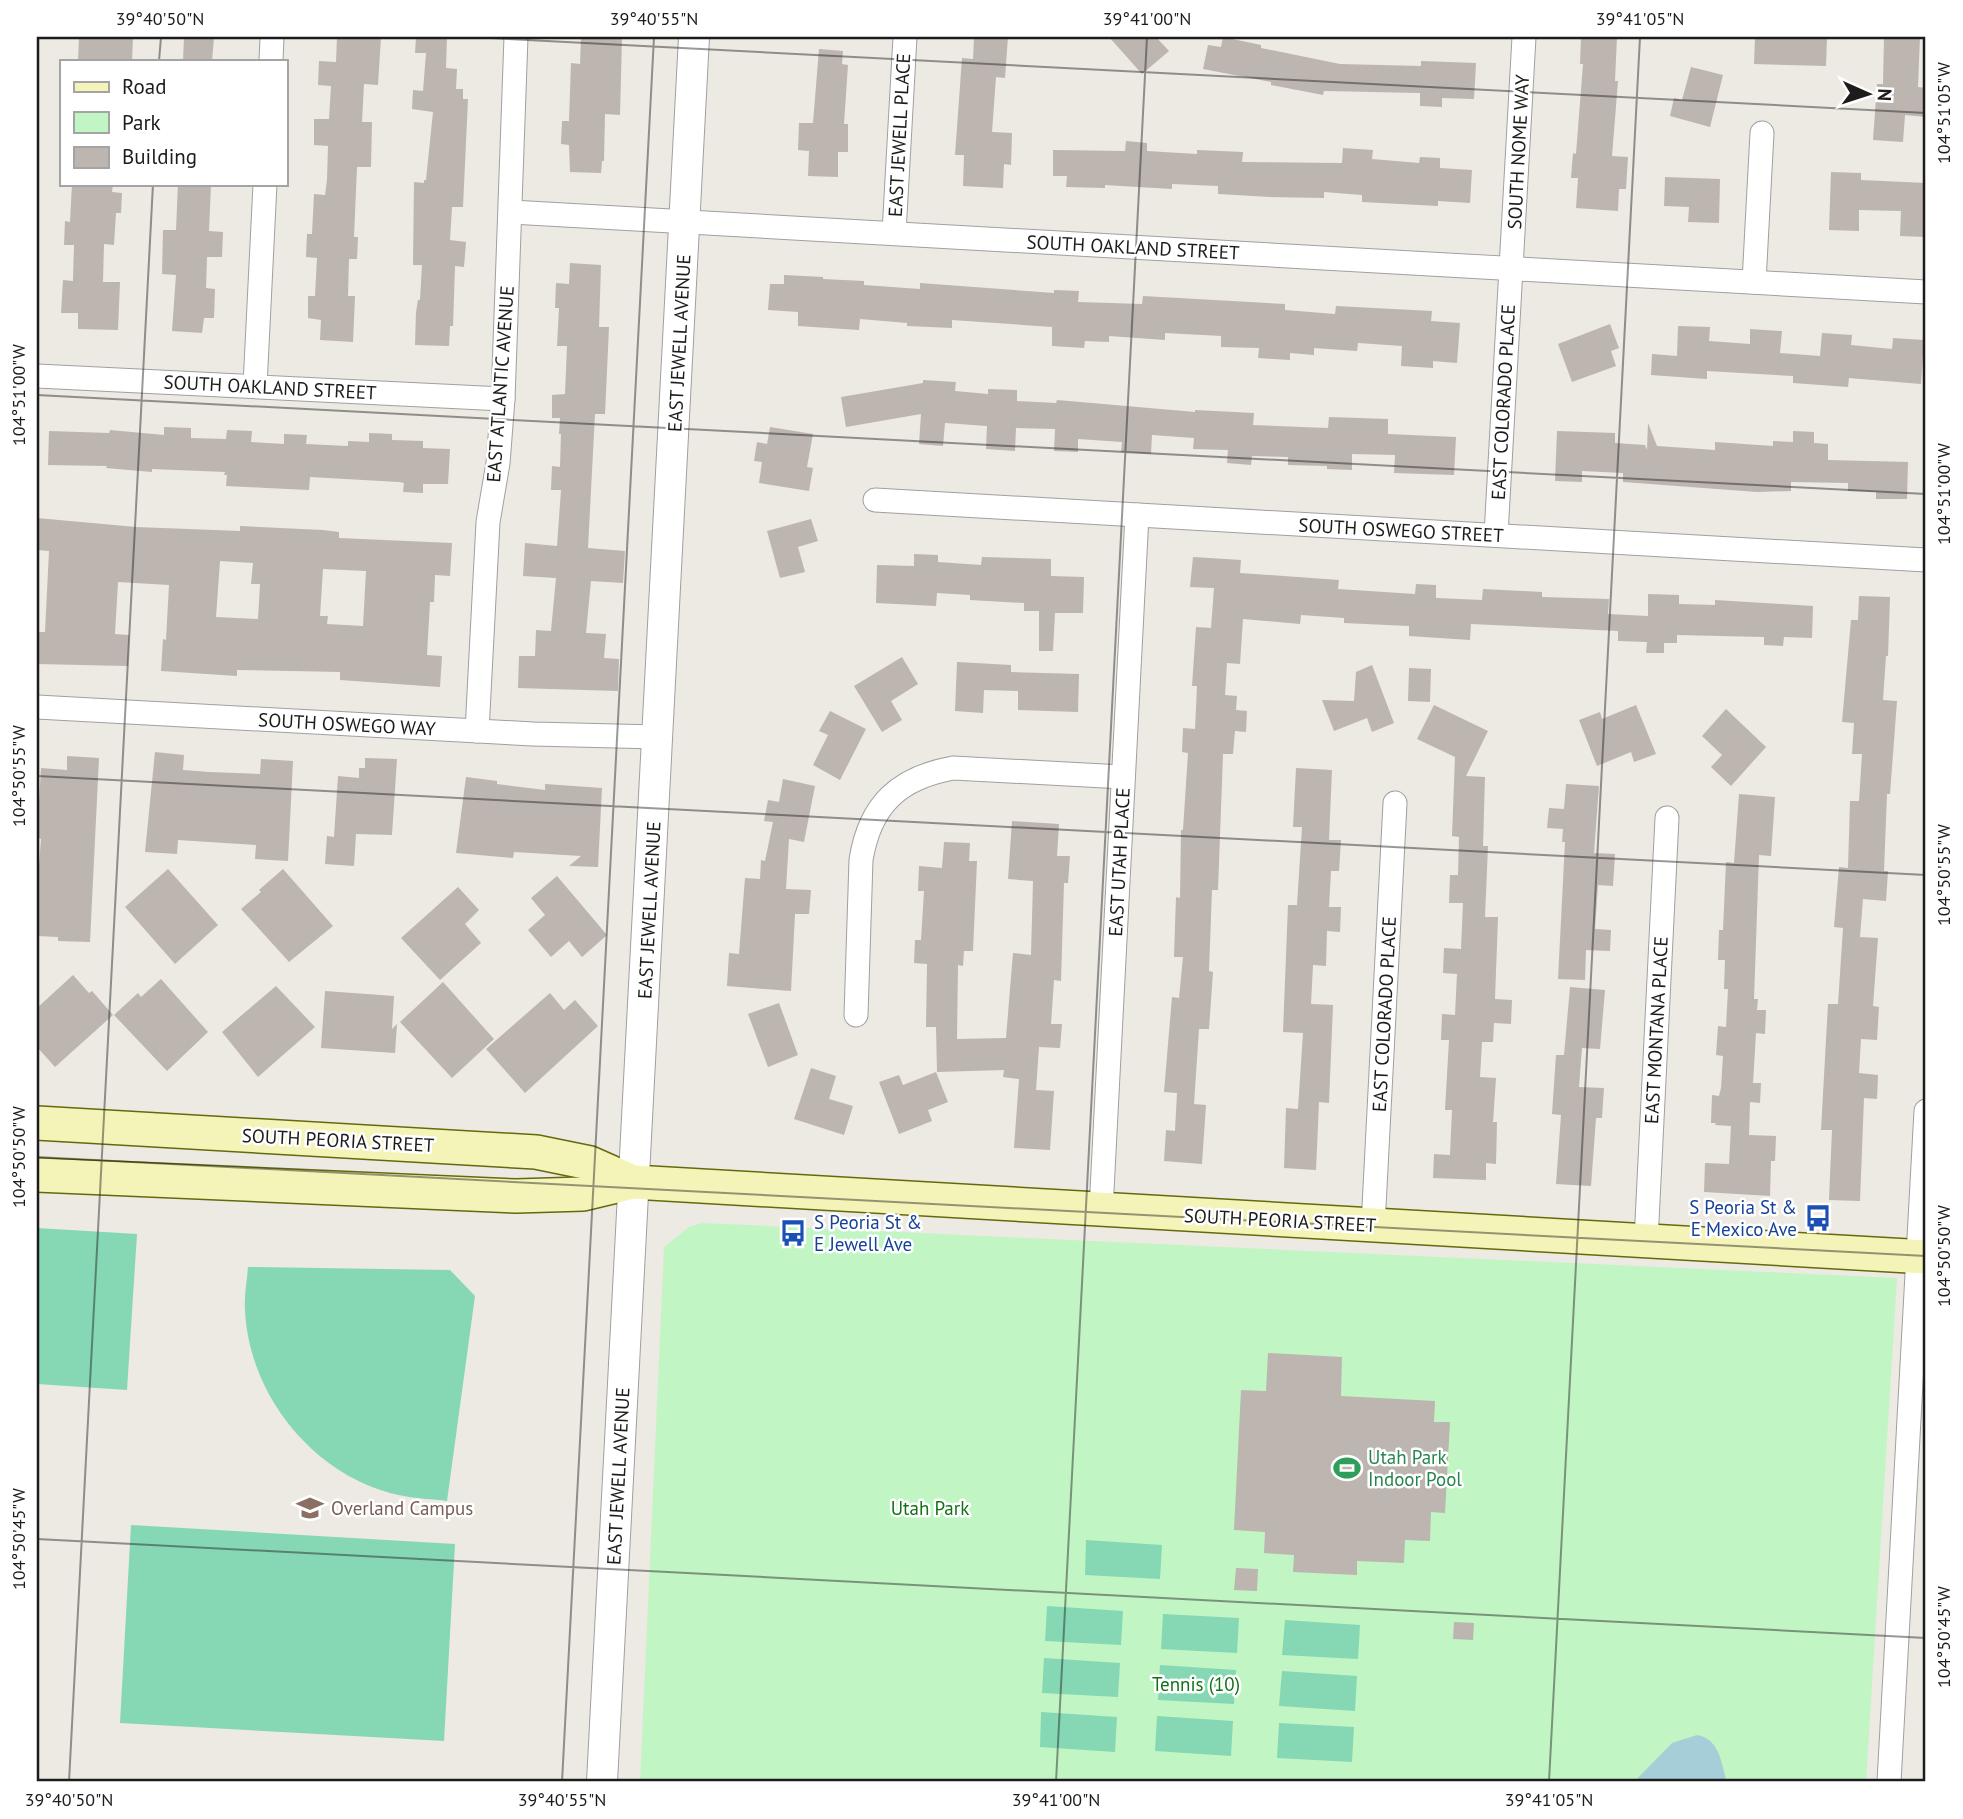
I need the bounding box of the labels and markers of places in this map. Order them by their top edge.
place label: S Peoria St & E Mexico Ave [1689,1195,1797,1241]
bus stop icon: S Peoria St & E Mexico Ave [1803,1203,1833,1233]
place label: S Peoria St & E Jewell Ave [814,1210,922,1256]
bus stop icon: S Peoria St & E Jewell Ave [778,1218,808,1248]
place label: Utah Park Indoor Pool [1368,1445,1462,1491]
sports icon: Utah Park Indoor Pool [1332,1453,1362,1483]
school or university icon: Overland Campus [295,1493,325,1523]
place label: Overland Campus [331,1496,473,1520]

